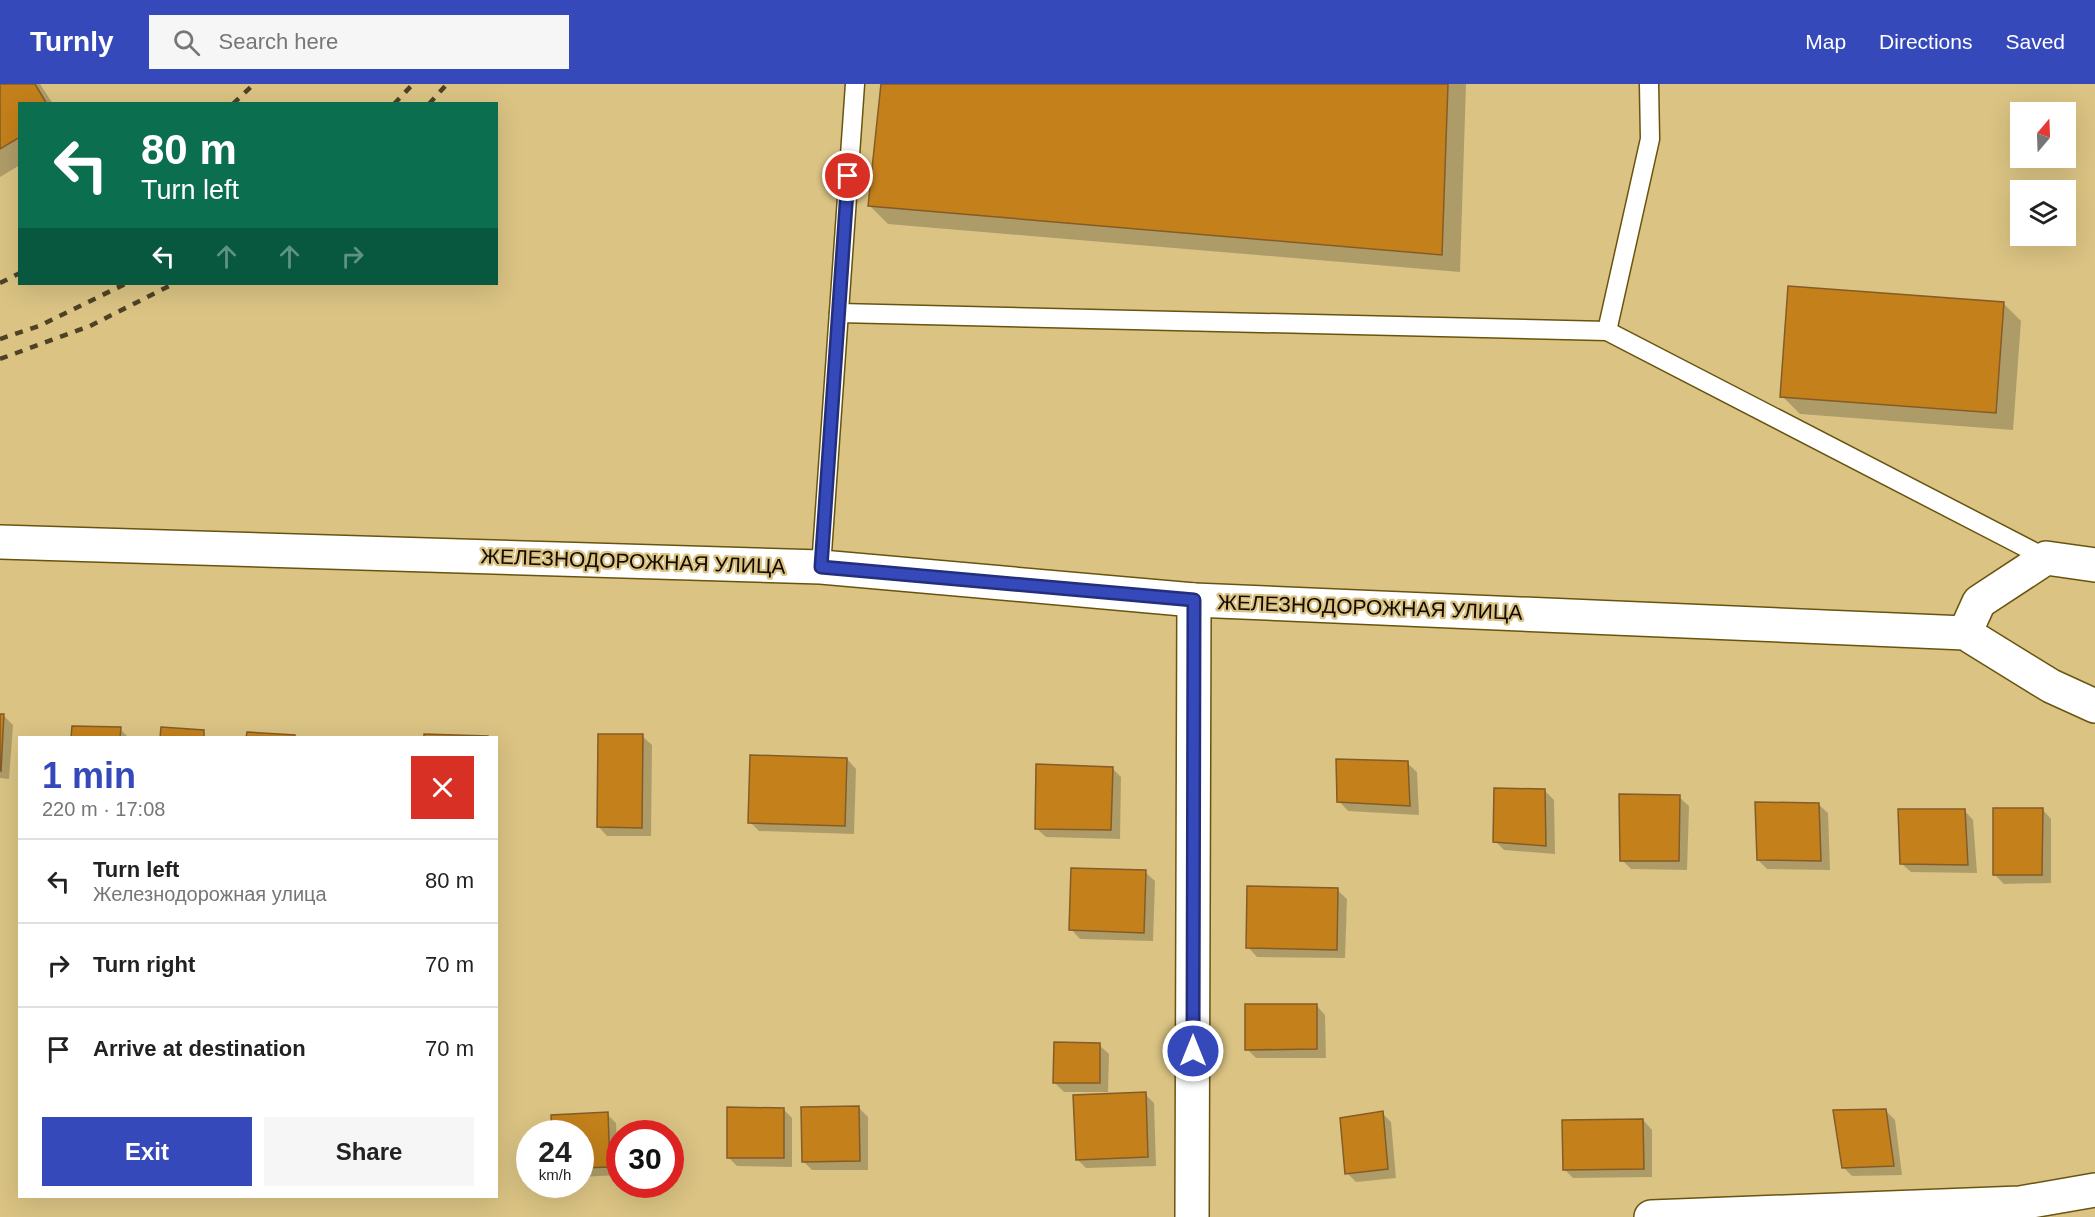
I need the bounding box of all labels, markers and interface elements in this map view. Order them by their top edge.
search box [149,15,569,69]
text: Turnly [30,26,113,57]
icon: search [170,26,203,59]
text: Search here [218,29,338,54]
text: Map [1805,30,1846,53]
text: Directions [1879,30,1972,53]
text: Saved [2005,30,2065,53]
north arrow [2010,102,2076,168]
map controls [2010,102,2076,246]
icon: left [42,126,120,204]
text: 80 m [141,126,237,173]
pin [822,150,873,201]
icon: arrive [831,159,864,192]
text: Turn left [141,175,239,205]
button: layers [2010,180,2076,246]
icon: left [147,240,180,273]
icon: ahead [210,240,243,273]
icon: ahead [273,240,306,273]
icon: right [336,240,369,273]
street label: ЖЕЛЕЗНОДОРОЖНАЯ УЛИЦА [480,544,786,578]
street label: ЖЕЛЕЗНОДОРОЖНАЯ УЛИЦА [1217,590,1523,624]
text: 1 min [42,755,136,796]
button: close [411,756,474,819]
text: 220 m · 17:08 [42,798,165,820]
text: Turn left [93,857,179,882]
icon: left [42,865,75,898]
text: 80 m [425,868,474,893]
text: Железнодорожная улица [93,883,327,905]
icon: right [42,949,75,982]
text: Turn right [93,952,195,977]
text: 70 m [425,952,474,977]
position arrow [1161,1019,1225,1083]
icon: arrive [42,1033,75,1066]
text: Arrive at destination [93,1036,306,1061]
text: 70 m [425,1036,474,1061]
button: Exit [42,1117,252,1186]
button: Share [264,1117,474,1186]
speed limit sign: 30 [606,1120,684,1198]
text: 24 [538,1135,572,1168]
text: km/h [539,1166,571,1183]

